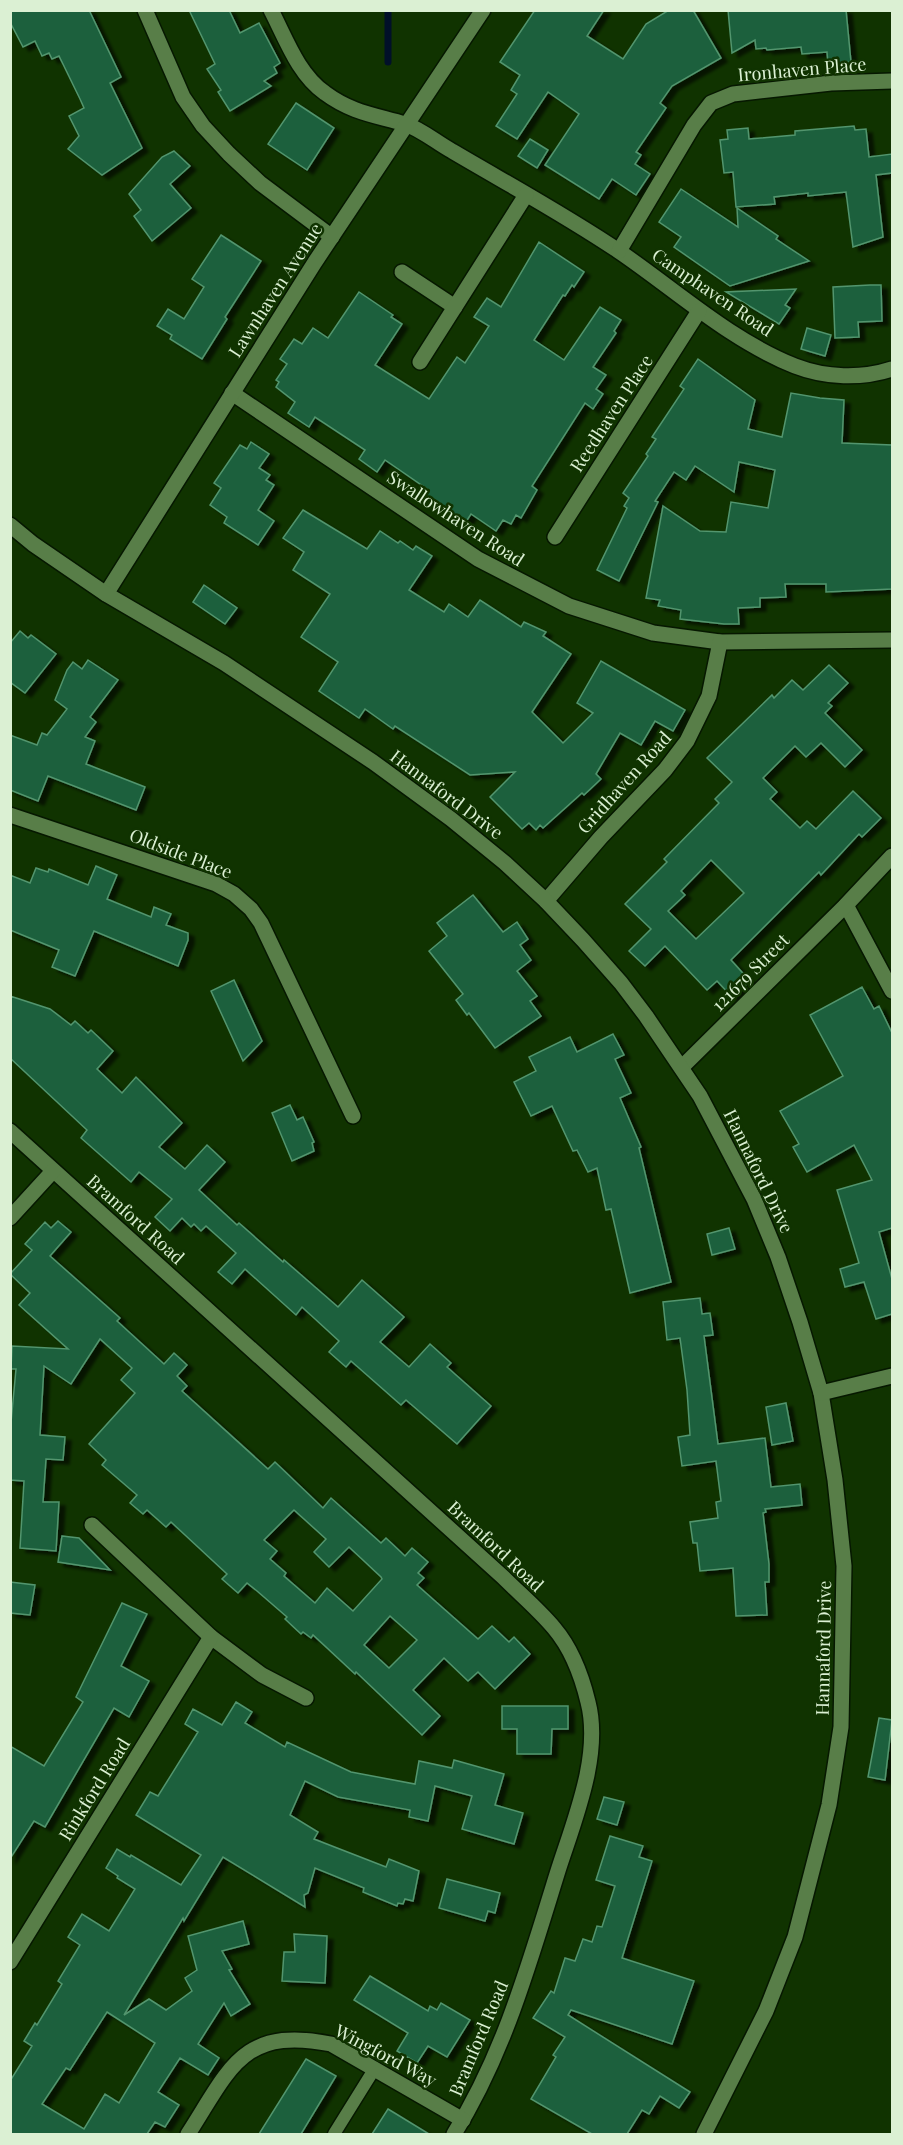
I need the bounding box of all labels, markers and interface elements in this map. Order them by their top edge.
street label: Ironhaven Place [737,51,867,87]
street label: Lawnhaven Avenue [223,218,327,362]
street label: Camphaven Road [648,243,779,342]
street label: Reedhaven Place [564,350,658,476]
street label: Swallowhaven Road [383,465,530,572]
street label: Gridhaven Road [572,725,677,838]
street label: Hannaford Drive [386,744,508,844]
street label: Oldside Place [126,822,236,884]
street label: 121679 Street [706,928,794,1016]
street label: Hannaford Drive [719,1105,799,1237]
street label: Bramford Road [82,1169,190,1269]
street label: Bramford Road [443,1495,550,1597]
street label: Hannaford Drive [810,1580,836,1716]
street label: Rinkford Road [53,1733,135,1845]
street label: Bramford Road [443,1976,513,2099]
street label: Wingford Way [330,2018,441,2092]

